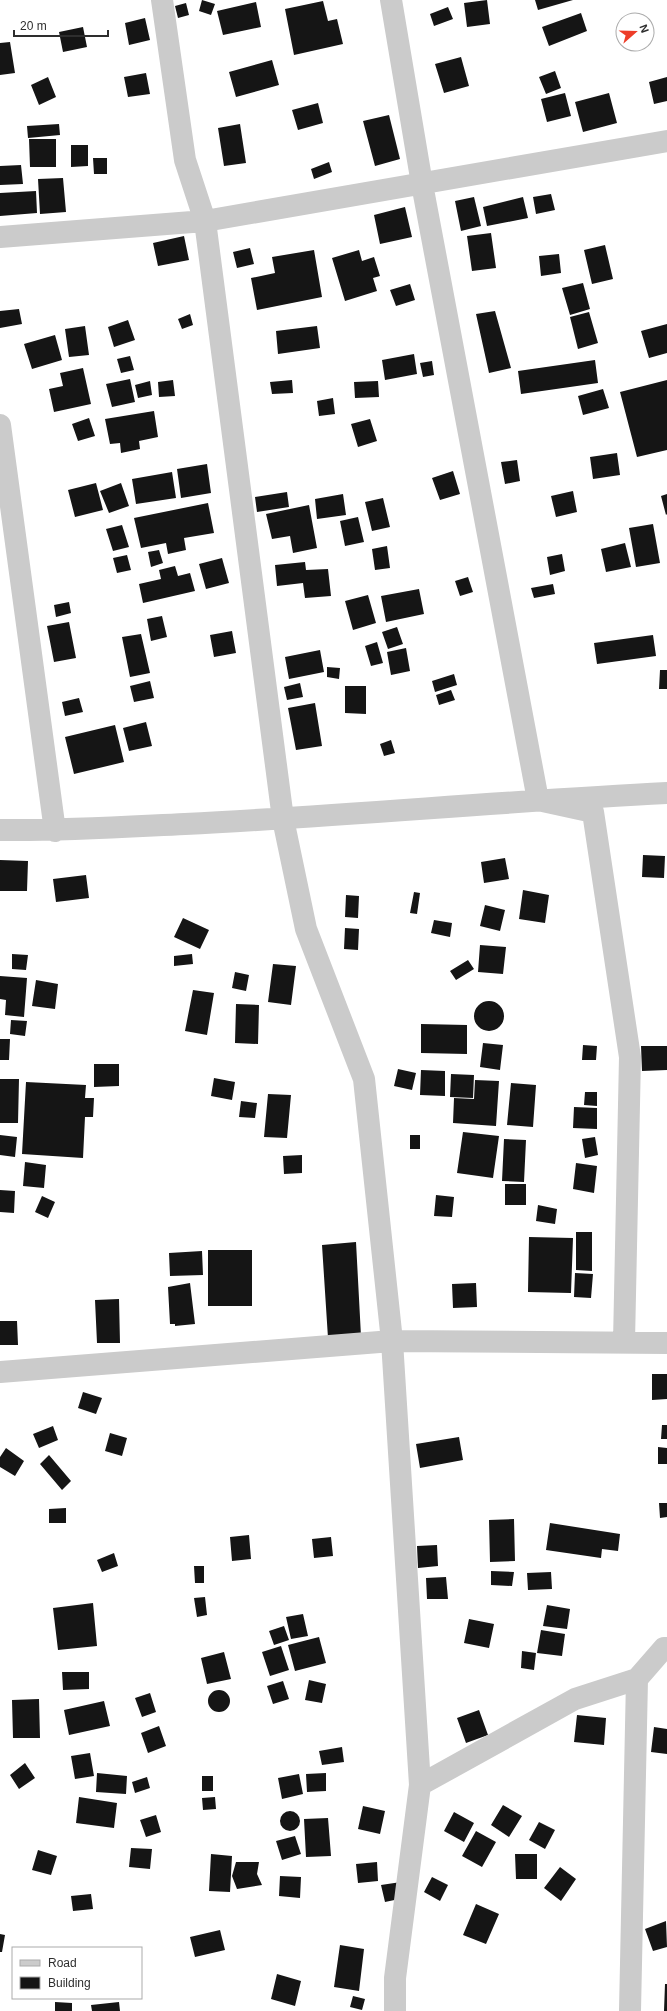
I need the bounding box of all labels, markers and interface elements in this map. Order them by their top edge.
scale bar [14,12,108,38]
north arrow [615,12,655,52]
text: 20 m [20,19,47,33]
text: N [637,23,651,34]
legend [12,1947,142,1999]
text: Road [48,1956,77,1970]
text: Building [48,1976,91,1990]

